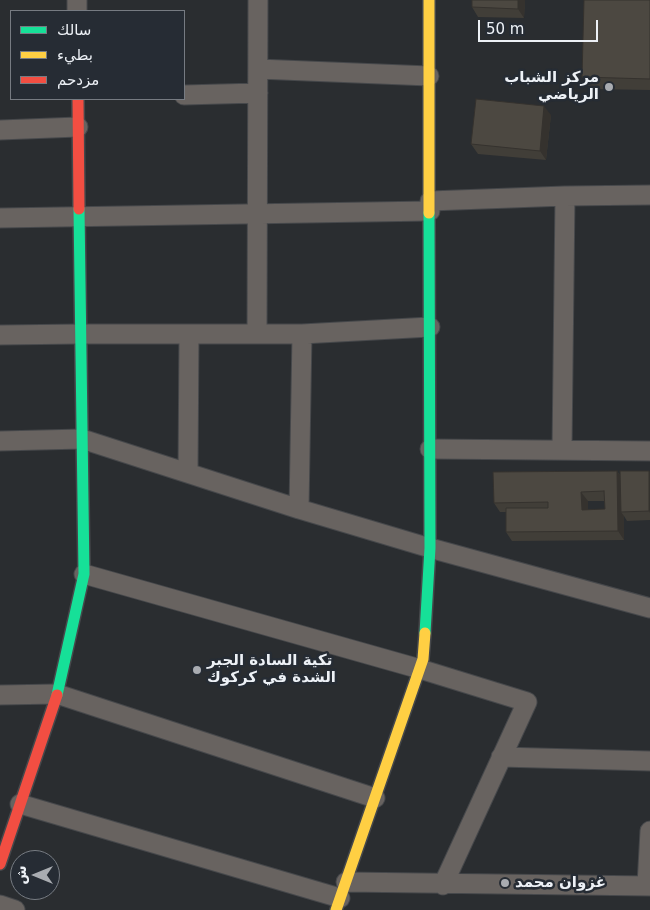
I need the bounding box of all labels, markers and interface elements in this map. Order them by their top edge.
legend [10,10,185,100]
scale bar [480,10,600,42]
text: 50 m [486,20,524,38]
text: سالك [57,21,91,39]
text: بطيء [57,46,93,64]
place label: مركز الشباب الرياضي [504,69,599,104]
text: مزدحم [57,71,99,89]
marker: مركز الشباب الرياضي [603,81,615,93]
place label: تكية السادة الجبر الشدة في كركوك [207,652,336,687]
marker: تكية السادة الجبر الشدة في كركوك [191,664,203,676]
north arrow [10,850,60,900]
text: ش [13,865,29,885]
place label: غزوان محمد [515,874,606,892]
marker: غزوان محمد [499,877,511,889]

